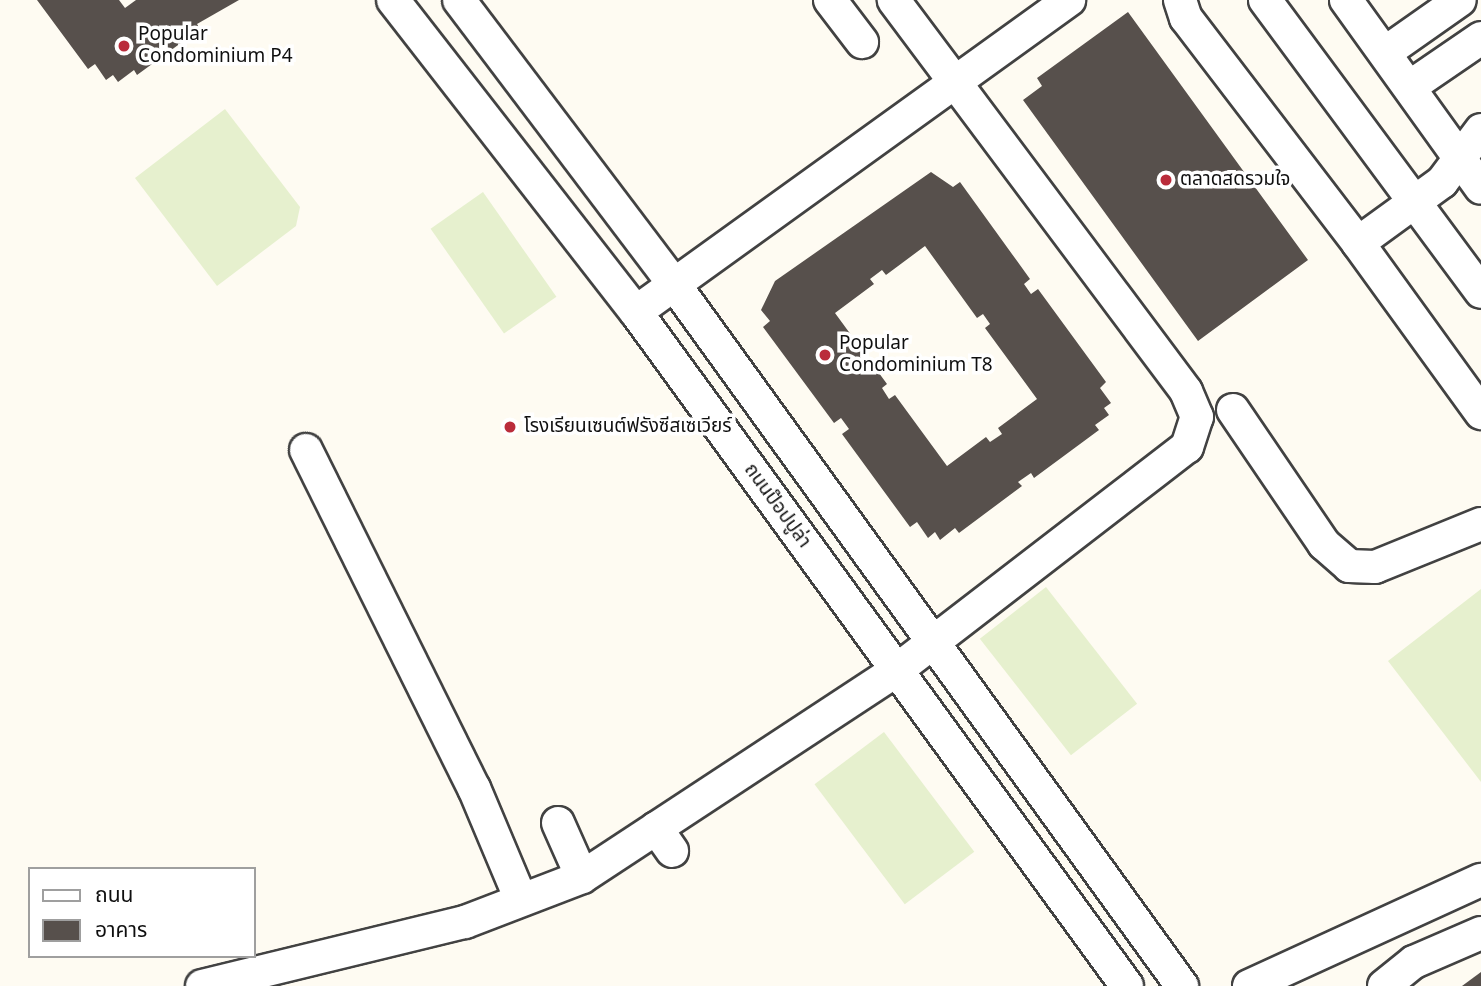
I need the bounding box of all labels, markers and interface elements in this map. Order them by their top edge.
place label: Popular Condominium P4 [138,24,293,68]
marker: Popular Condominium P4 [116,38,132,54]
place label: ตลาดสดรวมใจ [1180,169,1290,191]
marker: ตลาดสดรวมใจ [1158,172,1174,188]
place label: Popular Condominium T8 [839,333,993,377]
marker: Popular Condominium T8 [817,347,833,363]
place label: โรงเรียนเซนต์ฟรังซีสเซเวียร์ [524,416,732,438]
marker: โรงเรียนเซนต์ฟรังซีสเซเวียร์ [502,419,518,435]
street label: ถนนป๊อปปูล่า [739,459,815,553]
legend [28,867,256,958]
text: ถนน [95,880,133,911]
text: อาคาร [95,915,147,946]

